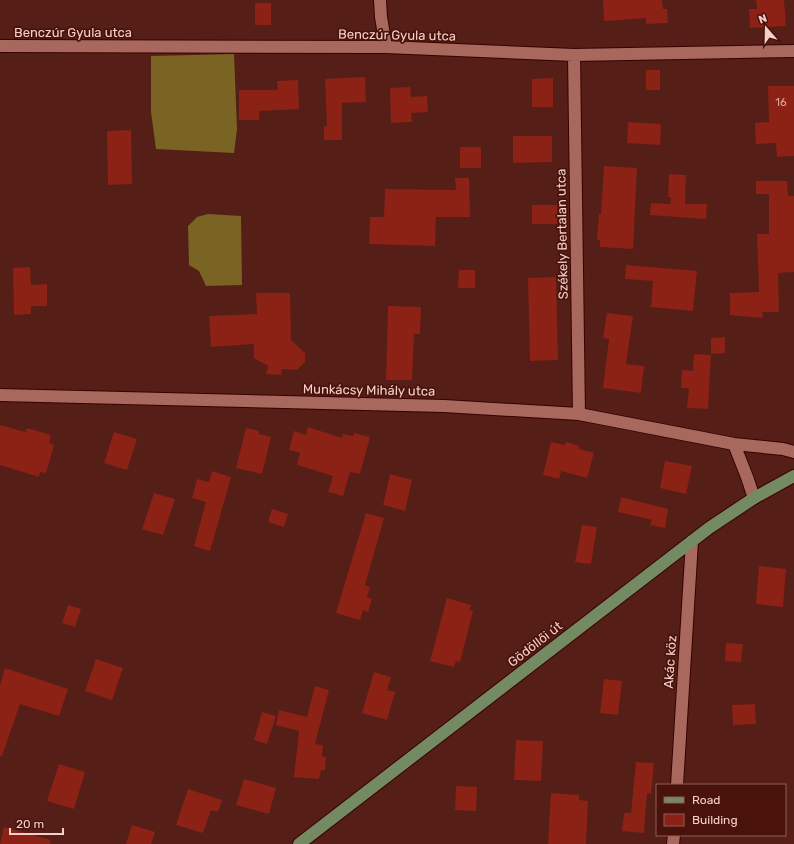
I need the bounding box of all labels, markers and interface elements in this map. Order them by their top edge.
north arrow [746,8,786,48]
text: N [757,12,769,27]
street label: Benczúr Gyula utca [14,25,132,40]
street label: Benczúr Gyula utca [338,26,456,44]
house number: 16 [775,96,787,109]
street label: Székely Bertalan utca [553,169,571,299]
street label: Munkácsy Mihály utca [303,381,435,399]
street label: Gödöllői út [505,618,565,670]
street label: Akác köz [661,635,679,689]
legend [656,784,786,836]
text: Road [692,793,720,807]
scale bar [10,810,63,836]
text: Building [692,813,738,827]
text: 20 m [16,817,44,831]

